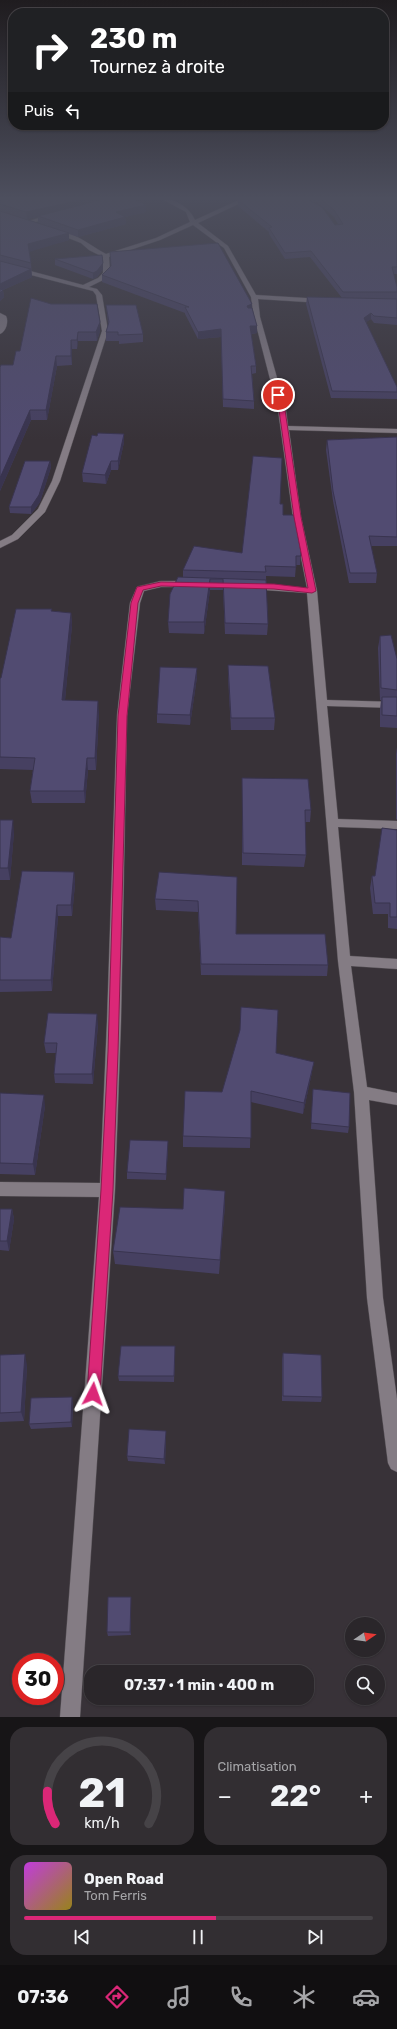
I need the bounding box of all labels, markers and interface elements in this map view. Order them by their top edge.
text: 230 m [90,22,177,55]
icon: right [24,24,76,76]
text: Tournez à droite [90,56,225,78]
icon: left [62,100,84,122]
text: Puis [24,102,54,120]
pin [261,378,295,412]
icon: arrive [267,384,289,406]
position arrow [72,1373,114,1415]
north arrow [345,1617,385,1657]
map controls [345,1617,385,1705]
speed limit sign: 30 [12,1653,64,1705]
button: search [345,1665,385,1705]
text: 07:37 · 1 min · 400 m [124,1676,274,1694]
text: Climatisation [218,1759,297,1774]
text: 21 [78,1768,126,1817]
text: 22° [270,1778,321,1814]
text: − [218,1783,232,1810]
text: + [359,1783,373,1810]
text: km/h [84,1815,120,1832]
text: Open Road [84,1870,164,1888]
text: Tom Ferris [84,1888,147,1903]
icon: previous [71,1926,93,1948]
icon: pause [187,1926,209,1948]
icon: next [304,1926,326,1948]
icon: directions [103,1983,131,2011]
icon: music [165,1983,193,2011]
icon: phone [227,1983,255,2011]
icon: climate [290,1983,318,2011]
icon: car [352,1983,380,2011]
text: 07:36 [17,1986,69,2008]

